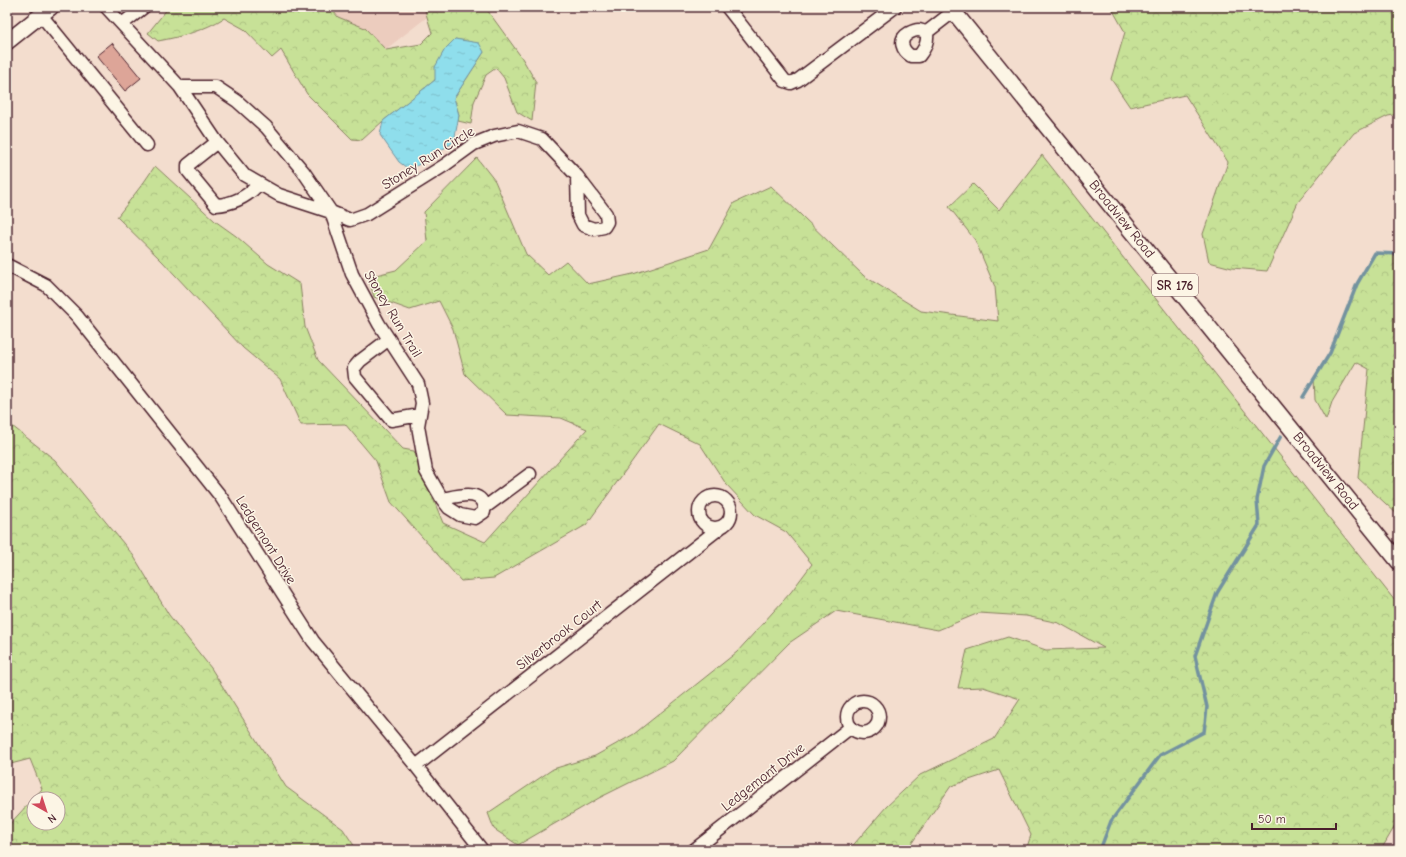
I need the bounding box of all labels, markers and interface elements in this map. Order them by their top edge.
street label: Stoney Run Circle [379,123,477,193]
street label: Broadview Road [1085,177,1159,261]
street label: Stoney Run Trail [360,267,426,361]
road number: SR 176 [1152,274,1198,296]
street label: Broadview Road [1289,429,1363,513]
street label: Ledgemont Drive [232,493,300,587]
street label: Silverbrook Court [513,596,606,674]
street label: Ledgemont Drive [718,739,808,815]
north arrow [26,791,66,831]
scale bar [1252,805,1336,831]
text: N [45,811,59,826]
text: 50 m [1258,812,1286,826]

